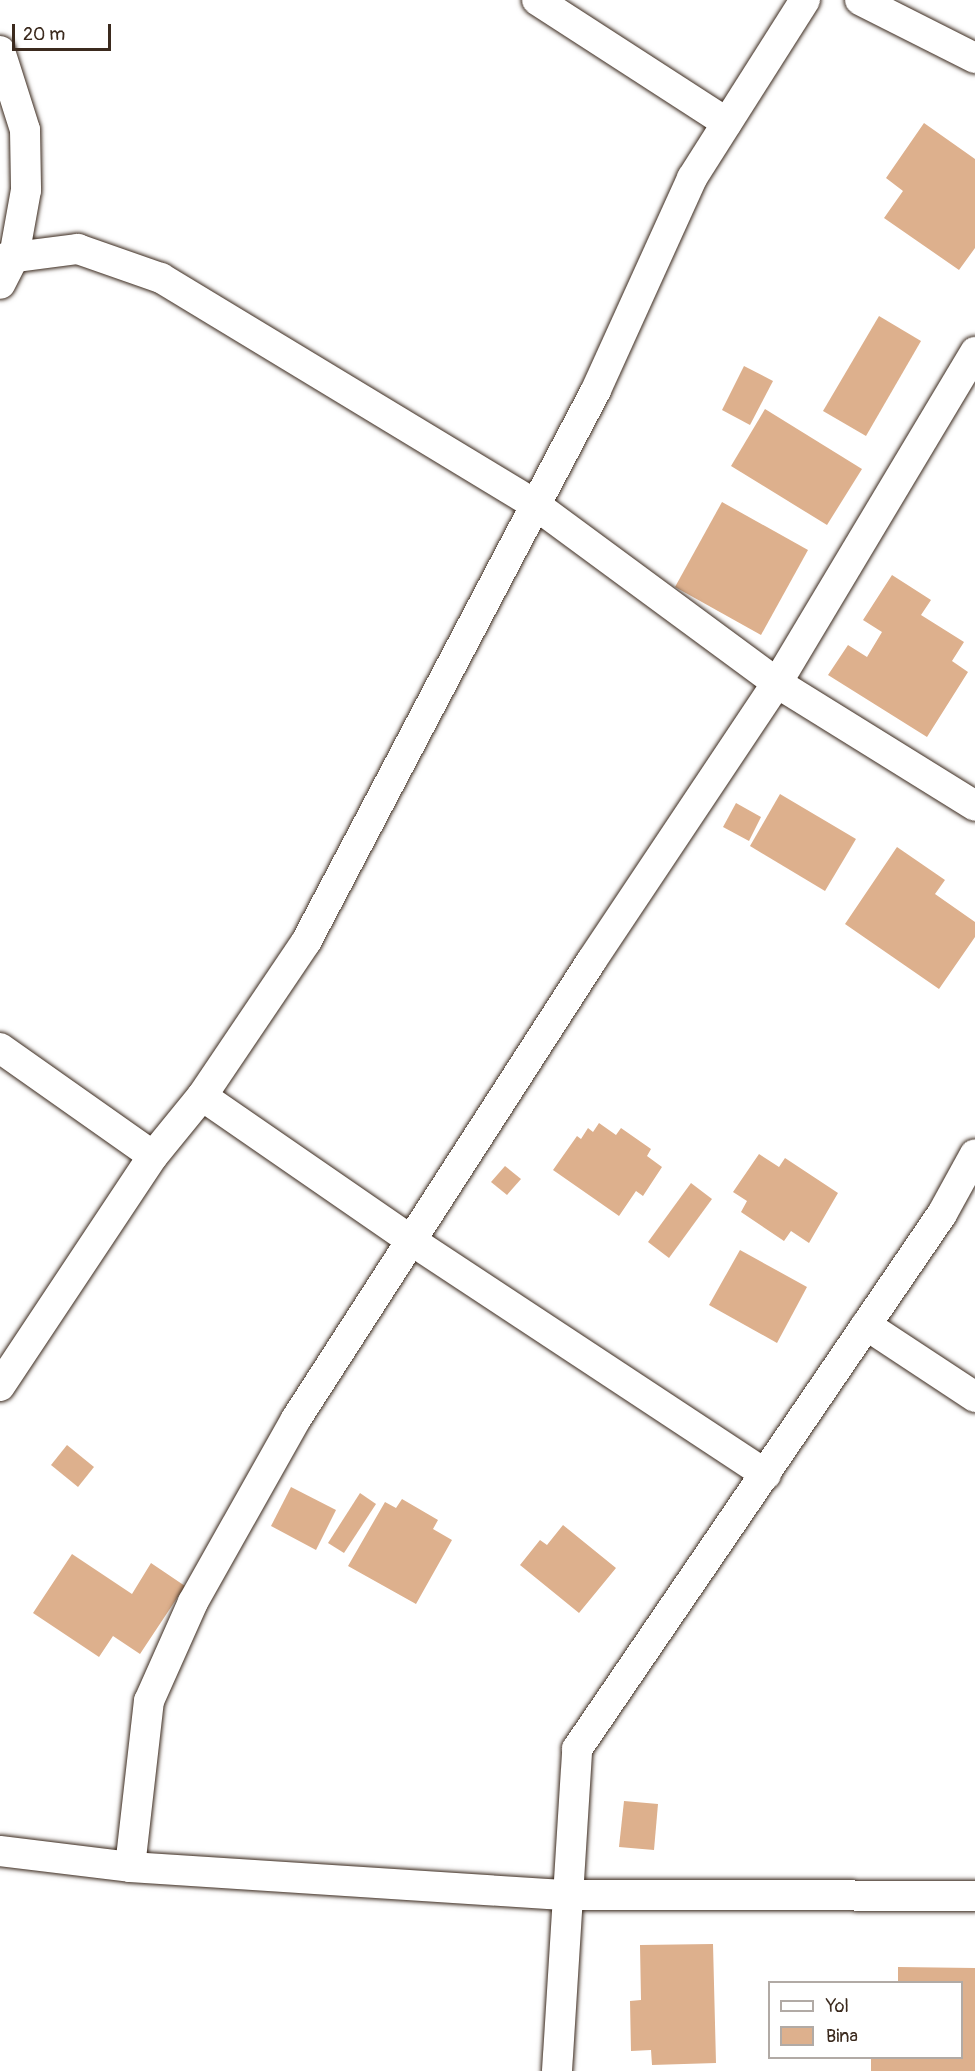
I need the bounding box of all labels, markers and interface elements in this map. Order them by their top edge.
scale bar [15,12,114,50]
text: 20 m [23,23,65,46]
legend [768,1981,963,2059]
text: Yol [826,1995,849,2018]
text: Bina [826,2025,858,2048]

